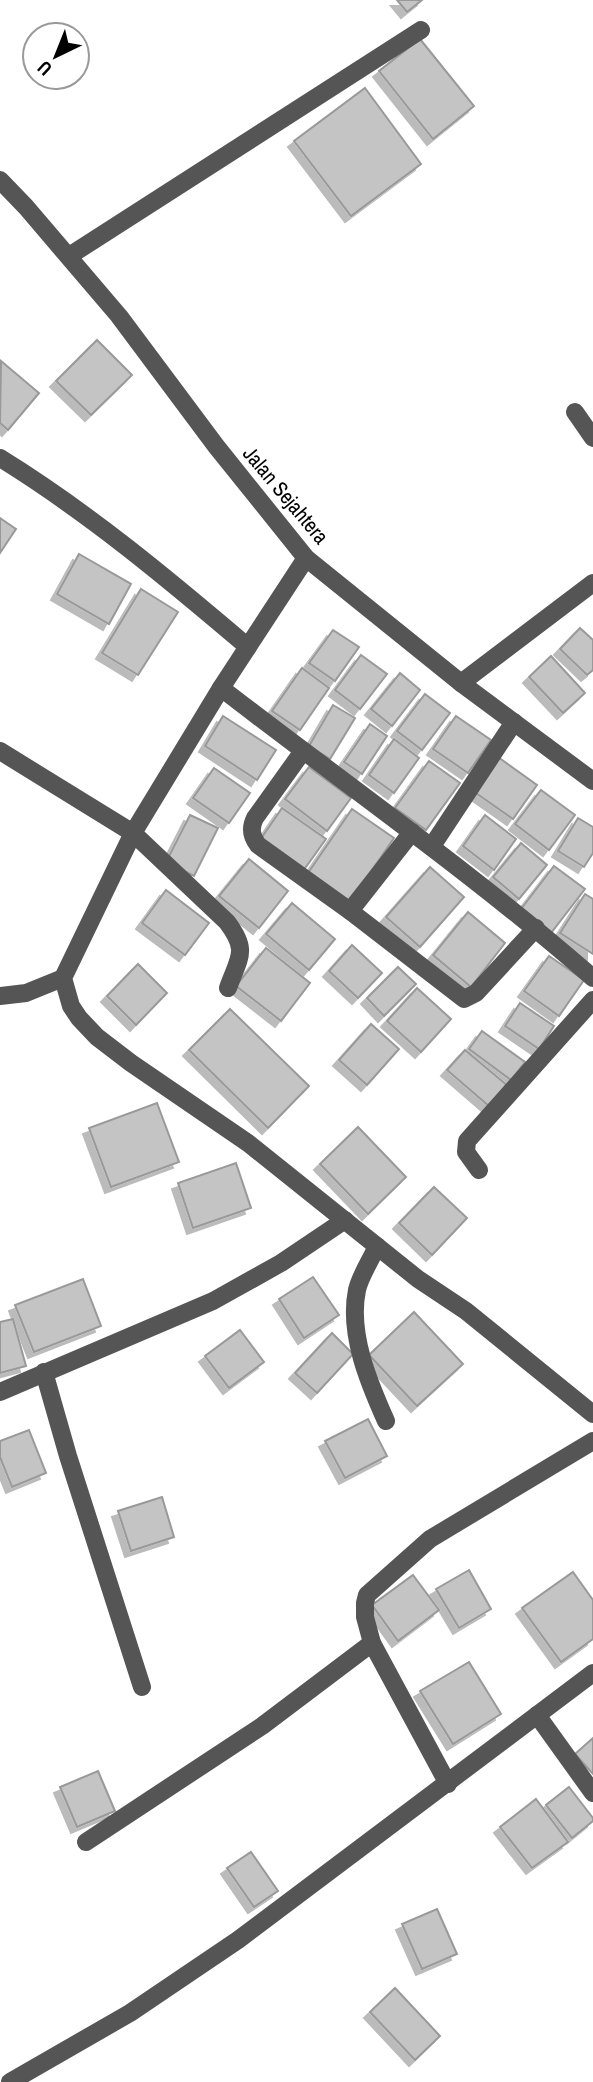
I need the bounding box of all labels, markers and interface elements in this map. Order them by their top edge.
north arrow [21,21,91,91]
text: U [31,55,57,82]
street label: Jalan Sejahtera [236,440,336,550]

